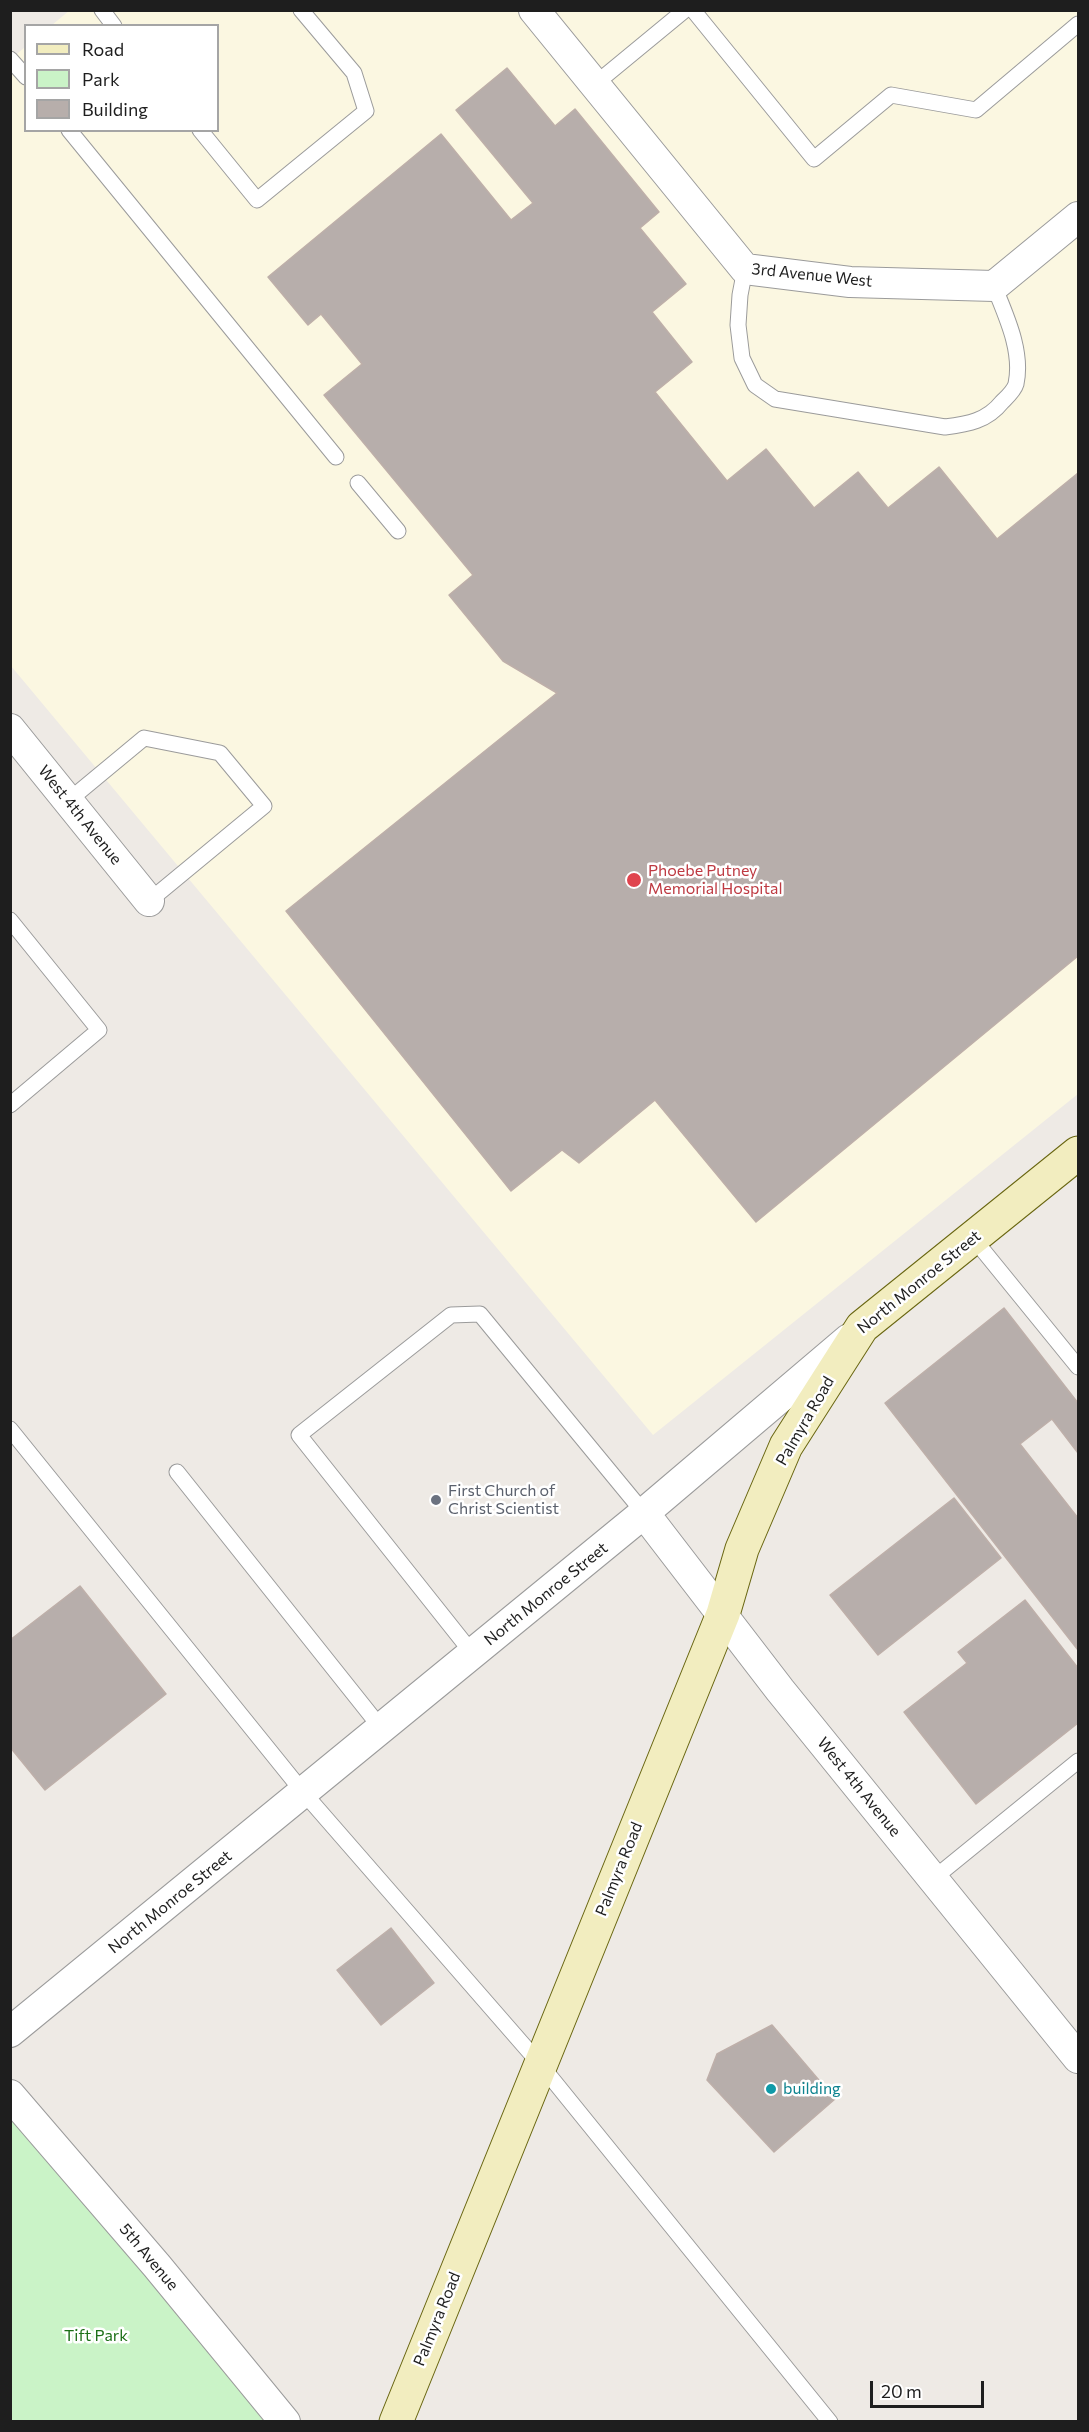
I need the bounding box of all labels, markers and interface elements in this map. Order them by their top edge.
legend [24,24,219,132]
text: Road [82,38,124,60]
text: Park [82,68,120,90]
text: Building [82,98,148,120]
street label: 3rd Avenue West [751,259,873,291]
street label: West 4th Avenue [34,761,126,869]
place label: Phoebe Putney Memorial Hospital [648,861,782,899]
marker: Phoebe Putney Memorial Hospital [625,871,643,889]
street label: North Monroe Street [853,1226,985,1338]
street label: Palmyra Road [772,1373,838,1469]
place label: First Church of Christ Scientist [448,1481,559,1519]
marker: First Church of Christ Scientist [429,1493,443,1507]
street label: North Monroe Street [480,1538,612,1650]
street label: West 4th Avenue [813,1733,905,1841]
street label: Palmyra Road [591,1819,647,1919]
street label: North Monroe Street [104,1846,236,1958]
place label: building [783,2079,841,2099]
marker: building [764,2082,778,2096]
street label: 5th Avenue [116,2220,182,2294]
street label: Palmyra Road [409,2269,465,2369]
park label: Tift Park [64,2326,128,2346]
scale bar [873,2369,987,2407]
text: 20 m [881,2380,922,2402]

